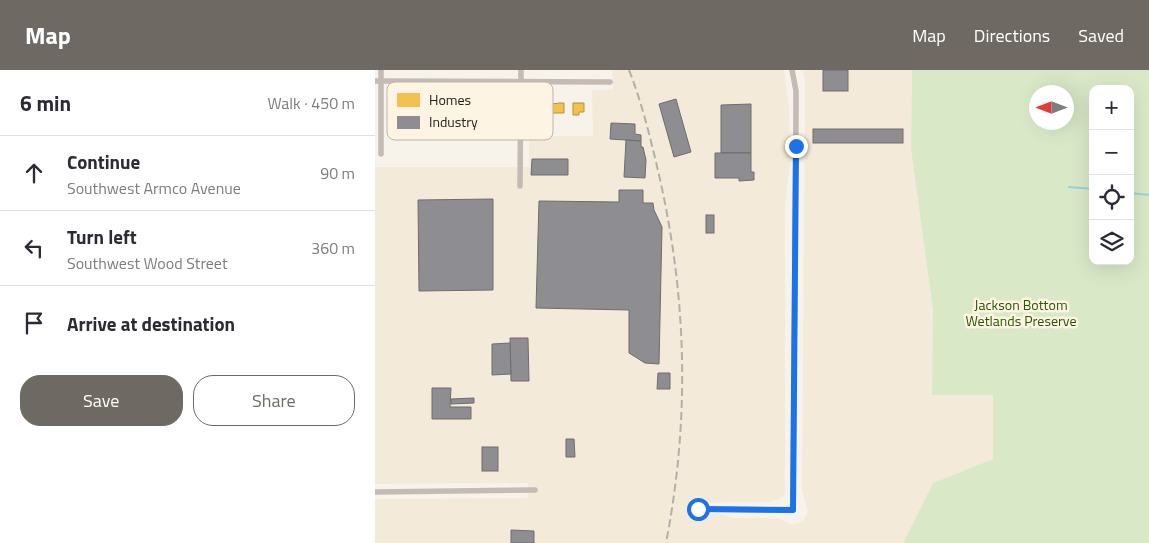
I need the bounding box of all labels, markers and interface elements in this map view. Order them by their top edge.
text: Map [25,17,71,53]
text: Map [912,22,946,49]
text: Directions [974,22,1050,49]
text: Saved [1078,22,1124,49]
legend [387,82,553,140]
north arrow [1029,85,1074,130]
map controls [1089,85,1134,265]
button: + [1089,85,1134,130]
text: 6 min [20,87,71,119]
text: Homes [429,89,471,110]
text: Walk · 450 m [267,91,355,115]
text: Industry [429,111,478,132]
button: − [1089,130,1134,175]
route end [785,135,808,158]
text: Continue [67,147,140,176]
icon: ahead [20,159,48,187]
text: 90 m [320,161,355,185]
button: locate [1089,175,1134,220]
text: Southwest Armco Avenue [67,176,241,200]
button: layers [1089,220,1134,265]
text: Turn left [67,222,137,251]
icon: left [20,234,48,262]
text: 360 m [311,236,355,260]
text: Southwest Wood Street [67,251,228,275]
park label: Jackson Bottom Wetlands Preserve [965,294,1077,331]
icon: arrive [20,309,48,337]
text: Arrive at destination [67,309,235,338]
button: Save [20,375,183,426]
button: Share [193,375,355,426]
route start [687,498,710,521]

